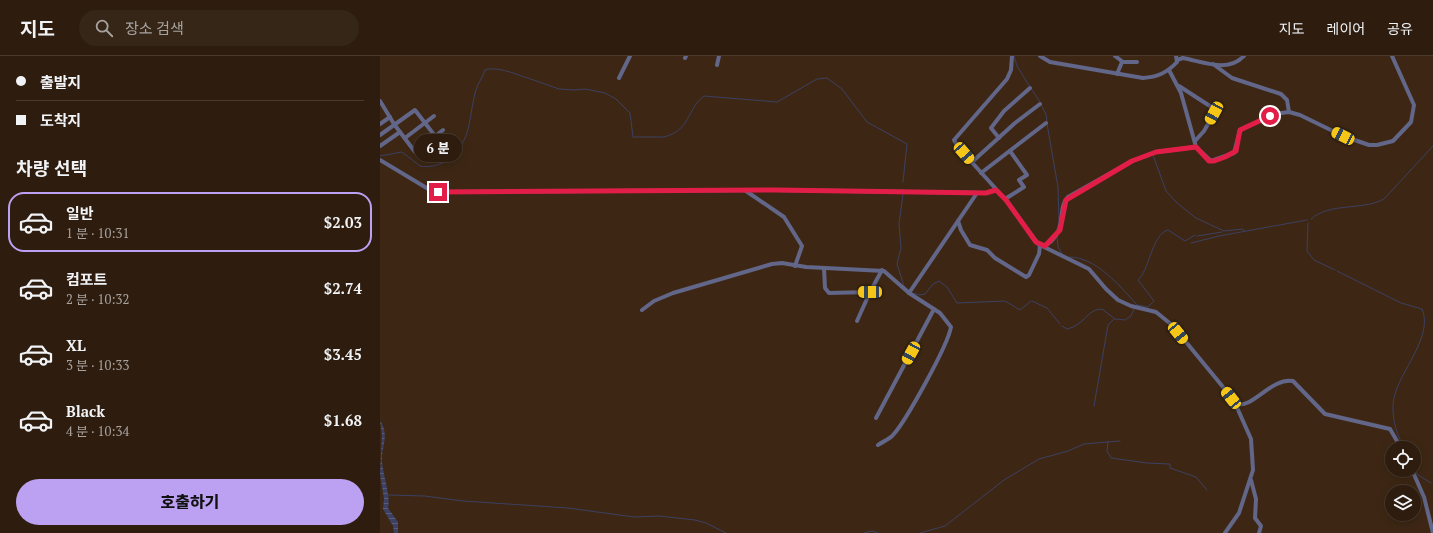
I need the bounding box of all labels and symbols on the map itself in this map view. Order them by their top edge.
car [1203,100,1225,126]
route start [1261,107,1279,125]
car [1330,125,1356,147]
callout: 6 분 [414,134,462,162]
car [952,140,976,166]
route end [429,183,447,201]
car [858,286,882,298]
car [1166,320,1190,346]
car [900,340,922,366]
car [1219,385,1243,411]

